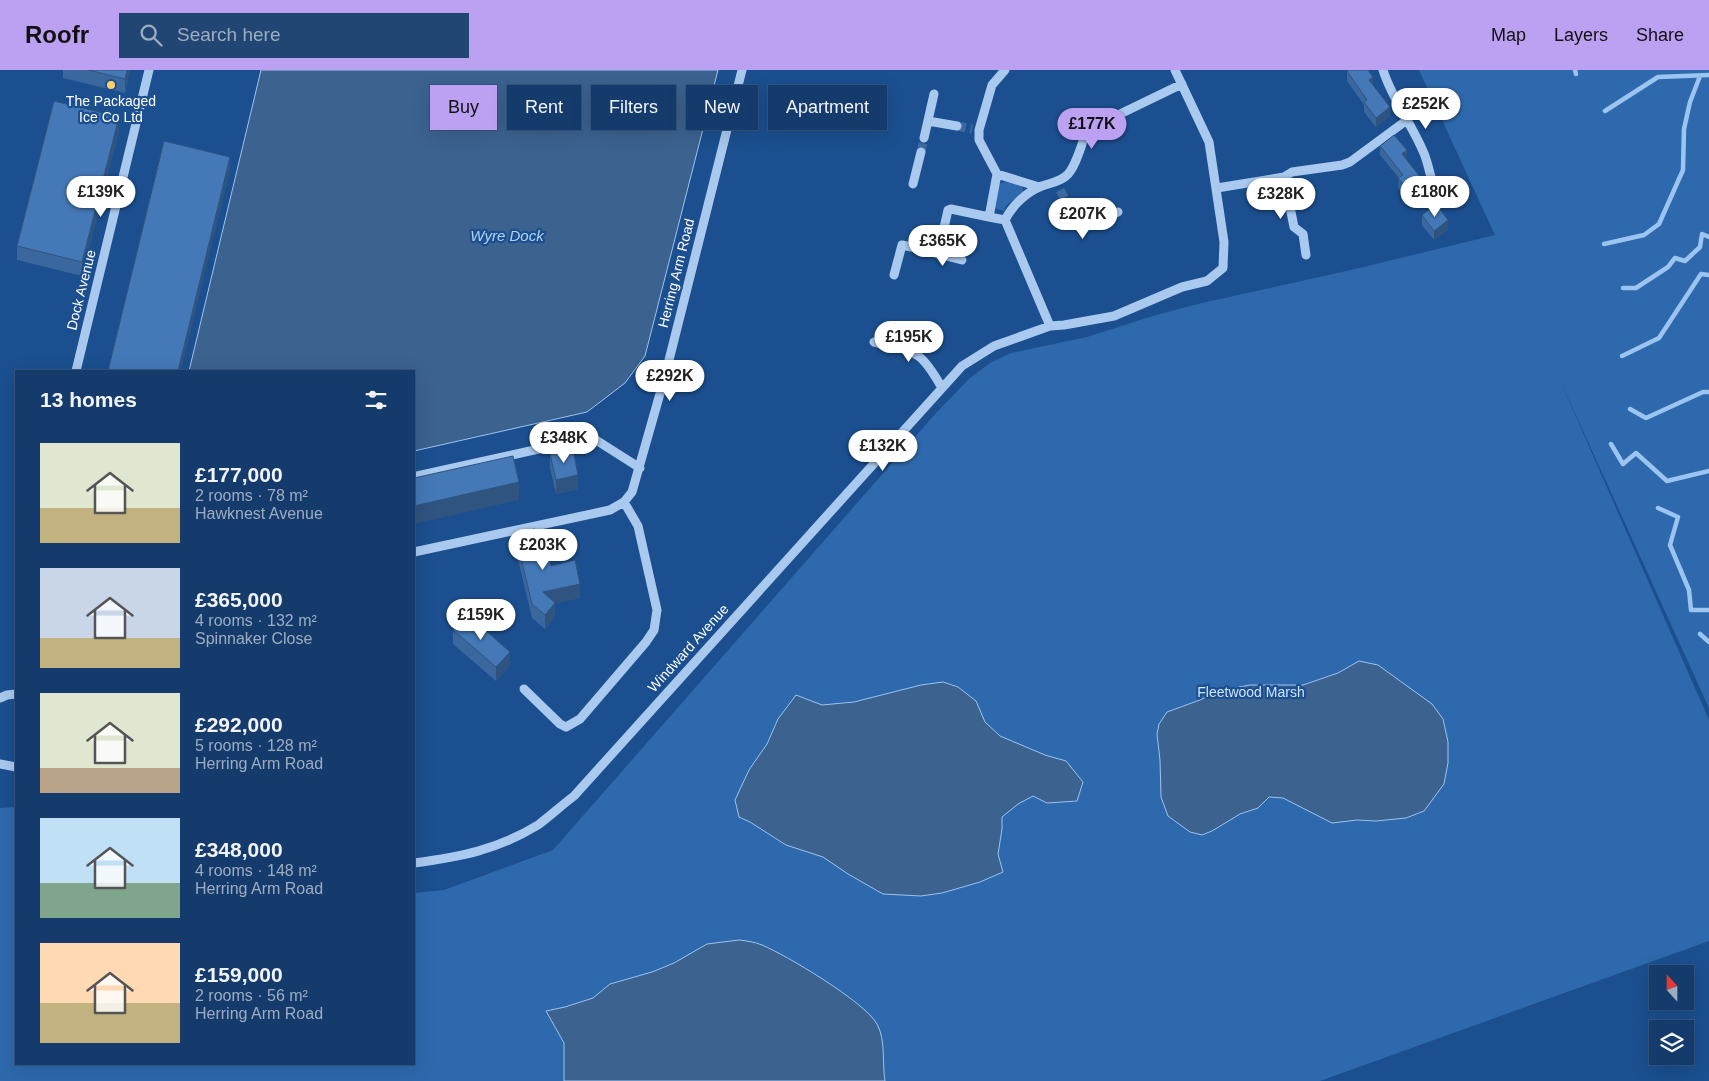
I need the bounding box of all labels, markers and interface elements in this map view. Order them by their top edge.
search box [119,13,469,58]
text: Roofr [25,21,89,48]
icon: search [137,21,165,49]
text: Search here [177,24,281,45]
text: Map [1491,25,1526,45]
text: Layers [1554,25,1608,45]
text: Share [1636,25,1684,45]
marker: The Packaged Ice Co Ltd [105,79,117,91]
chip: Buy [430,85,497,130]
chip: Rent [507,85,581,130]
chip: Filters [591,85,676,130]
chip: New [686,85,758,130]
chip: Apartment [768,85,887,130]
pin: £252K [1391,88,1461,130]
place label: The Packaged Ice Co Ltd [66,93,156,125]
text: £252K [1402,95,1450,112]
pin: £177K [1057,108,1127,150]
text: £177K [1068,115,1116,132]
pin: £139K [66,176,136,218]
pin: £180K [1400,176,1470,218]
pin: £328K [1246,178,1316,220]
text: £139K [77,183,125,200]
text: £180K [1411,183,1459,200]
text: £328K [1257,185,1305,202]
pin: £207K [1048,198,1118,240]
text: £207K [1059,205,1107,222]
street label: Herring Arm Road [655,217,697,329]
pin: £365K [908,224,978,267]
water label: Wyre Dock [470,227,545,244]
text: £365K [919,232,967,249]
street label: Dock Avenue [63,248,99,332]
pin: £195K [874,320,944,363]
text: £195K [885,328,933,345]
pin: £292K [635,360,705,402]
text: £292K [646,367,694,384]
icon: filters [362,386,390,414]
text: 13 homes [40,388,137,411]
pin: £348K [529,422,599,464]
text: £348K [540,429,588,446]
pin: £132K [848,430,918,472]
text: £132K [859,437,907,454]
icon: home [80,463,140,523]
text: £177,000 [195,463,283,486]
text: 2 rooms · 78 m² [195,487,308,504]
text: Hawknest Avenue [195,505,323,522]
pin: £203K [508,528,578,571]
text: £203K [519,536,567,553]
icon: home [80,588,140,648]
text: £365,000 [195,588,283,611]
pin: £159K [446,598,516,641]
street label: Windward Avenue [644,601,732,695]
text: £159K [457,606,505,623]
text: 4 rooms · 132 m² [195,612,317,629]
text: Spinnaker Close [195,630,312,647]
park label: Fleetwood Marsh [1197,684,1305,700]
icon: home [80,713,140,773]
text: £292,000 [195,713,283,736]
text: 5 rooms · 128 m² [195,737,317,754]
text: Herring Arm Road [195,755,323,772]
icon: home [80,838,140,898]
text: £348,000 [195,838,283,861]
text: 4 rooms · 148 m² [195,862,317,879]
text: Herring Arm Road [195,880,323,897]
icon: home [80,963,140,1023]
text: £159,000 [195,963,283,986]
north arrow [1649,965,1694,1010]
map controls [1649,965,1694,1065]
text: 2 rooms · 56 m² [195,987,308,1004]
text: Herring Arm Road [195,1005,323,1022]
button: layers [1649,1020,1694,1065]

